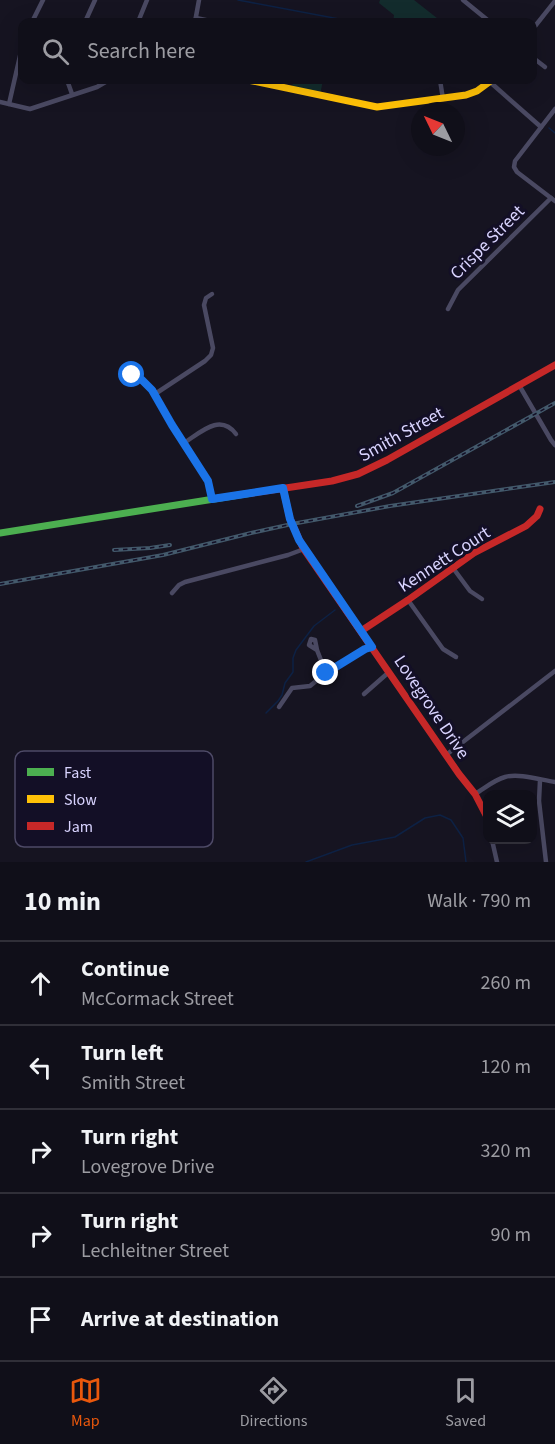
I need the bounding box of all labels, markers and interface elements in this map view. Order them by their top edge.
search box [18,18,537,84]
icon: search [39,35,72,68]
text: Search here [87,35,195,67]
north arrow [411,102,465,156]
street label: Crispe Street [445,200,530,285]
route start [118,361,144,387]
street label: Smith Street [354,401,448,468]
street label: Kennett Court [393,520,495,599]
street label: Lovegrove Drive [388,651,476,764]
route end [312,659,338,685]
legend [15,751,213,847]
text: Fast [64,762,92,784]
text: Slow [64,789,97,811]
map controls [483,790,537,844]
button: layers [483,790,537,844]
text: Jam [64,816,93,838]
text: 10 min [24,883,101,920]
text: Walk · 790 m [427,887,531,915]
text: Continue [81,953,170,985]
icon: ahead [24,967,57,1000]
text: 260 m [481,969,531,997]
text: McCormack Street [81,985,234,1013]
text: Turn left [81,1037,163,1069]
icon: left [24,1051,57,1084]
text: 120 m [481,1053,531,1081]
text: Smith Street [81,1069,185,1097]
text: Turn right [81,1121,178,1153]
icon: right [24,1135,57,1168]
text: 320 m [481,1137,531,1165]
text: Lovegrove Drive [81,1153,214,1181]
text: Turn right [81,1205,178,1237]
icon: right [24,1219,57,1252]
text: 90 m [491,1221,531,1249]
text: Lechleitner Street [81,1237,229,1265]
icon: arrive [24,1303,57,1336]
text: Arrive at destination [81,1303,279,1335]
tab: Map [69,1374,102,1432]
tab: Directions [240,1374,307,1432]
tab: Saved [445,1374,486,1432]

